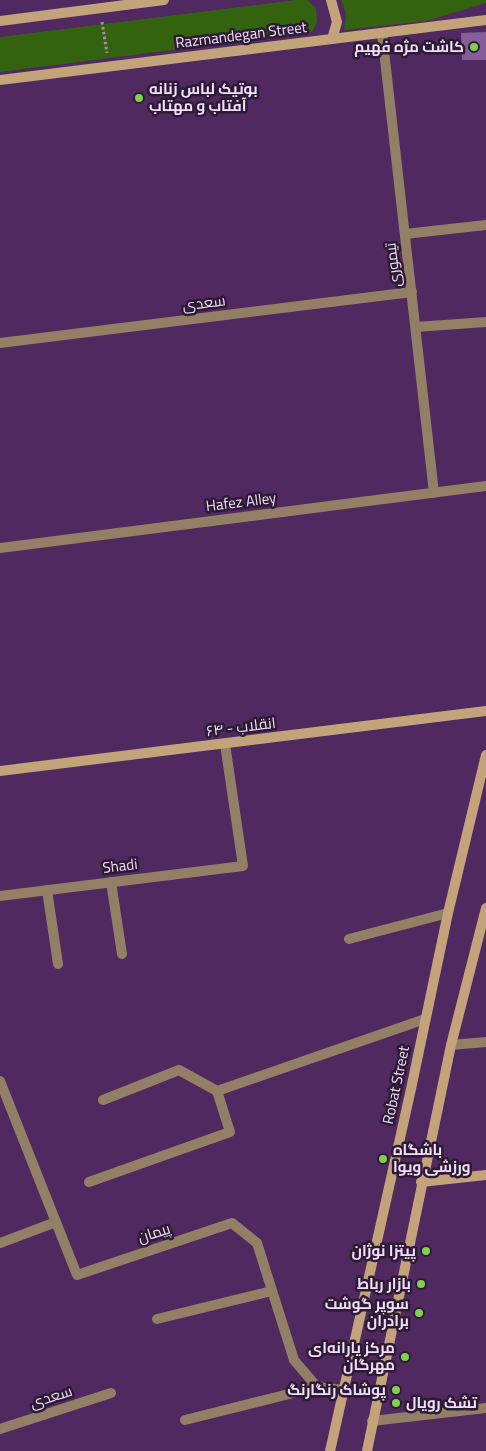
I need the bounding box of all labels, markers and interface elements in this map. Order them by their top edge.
street label: Razmandegan Street [174,15,309,54]
place label: کاشت مژه فهیم [354,35,464,58]
marker: کاشت مژه فهیم [468,41,480,53]
place label: بوتیک لباس زنانه آفتاب و مهتاب [149,77,258,117]
marker: بوتیک لباس زنانه آفتاب و مهتاب [133,92,145,104]
street label: تیموری [378,242,407,289]
street label: سعدی [181,288,227,317]
street label: Hafez Alley [204,486,277,517]
street label: انقلاب - ۶۴ [205,711,277,742]
street label: Shadi [101,852,139,879]
street label: Robat Street [376,1043,415,1126]
place label: باشگاه ورزشی ویوا [393,1138,471,1178]
marker: باشگاه ورزشی ویوا [377,1153,389,1165]
street label: پیمان [135,1216,173,1249]
place label: پیتزا نوژان [351,1239,417,1262]
marker: پیتزا نوژان [420,1245,432,1257]
place label: بازار رباط [357,1272,411,1295]
marker: بازار رباط [415,1278,427,1290]
place label: سوپر گوشت برادران [325,1292,409,1332]
marker: سوپر گوشت برادران [413,1307,425,1319]
place label: مرکز یارانه‌ای مهرگان [308,1336,395,1376]
marker: مرکز یارانه‌ای مهرگان [399,1351,411,1363]
place label: پوشاک رنگارنگ [287,1378,387,1401]
street label: سعدی [27,1379,75,1414]
marker: پوشاک رنگارنگ [390,1384,402,1396]
place label: تشک رویال [406,1391,478,1414]
marker: تشک رویال [390,1397,402,1409]

